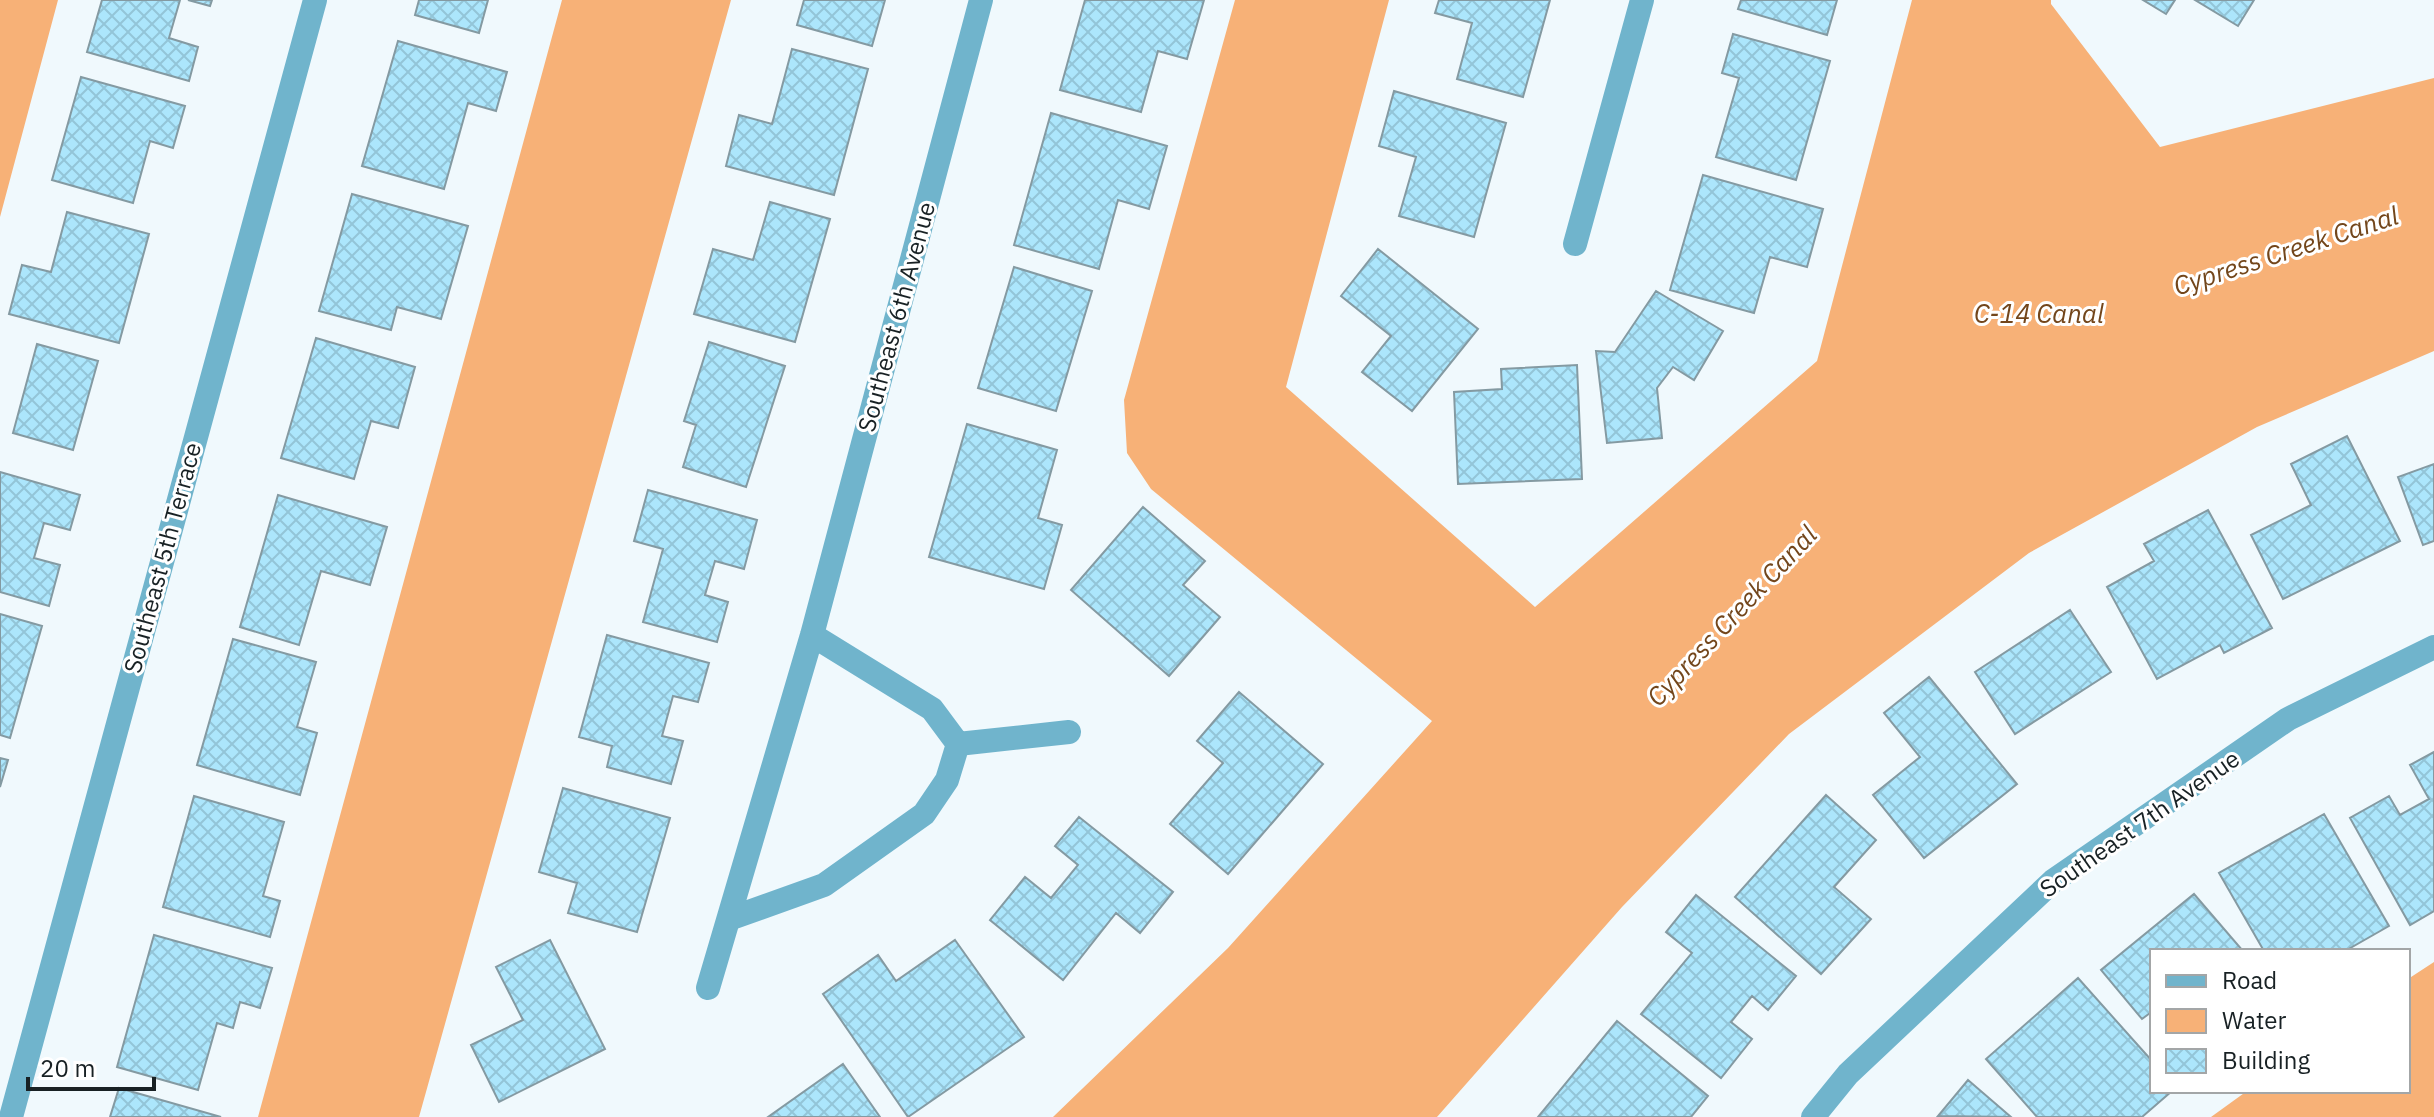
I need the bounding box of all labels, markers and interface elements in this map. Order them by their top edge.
street label: Southeast 6th Avenue [850,198,942,435]
water label: Cypress Creek Canal [2169,198,2403,302]
water label: C-14 Canal [1974,296,2104,330]
street label: Southeast 5th Terrace [116,439,208,677]
water label: Cypress Creek Canal [1639,518,1824,713]
street label: Southeast 7th Avenue [2033,742,2246,904]
legend [2150,949,2410,1093]
text: Road [2222,964,2277,996]
text: Water [2222,1004,2286,1036]
scale bar [28,1041,154,1091]
text: Building [2222,1044,2310,1076]
text: 20 m [40,1052,95,1084]

